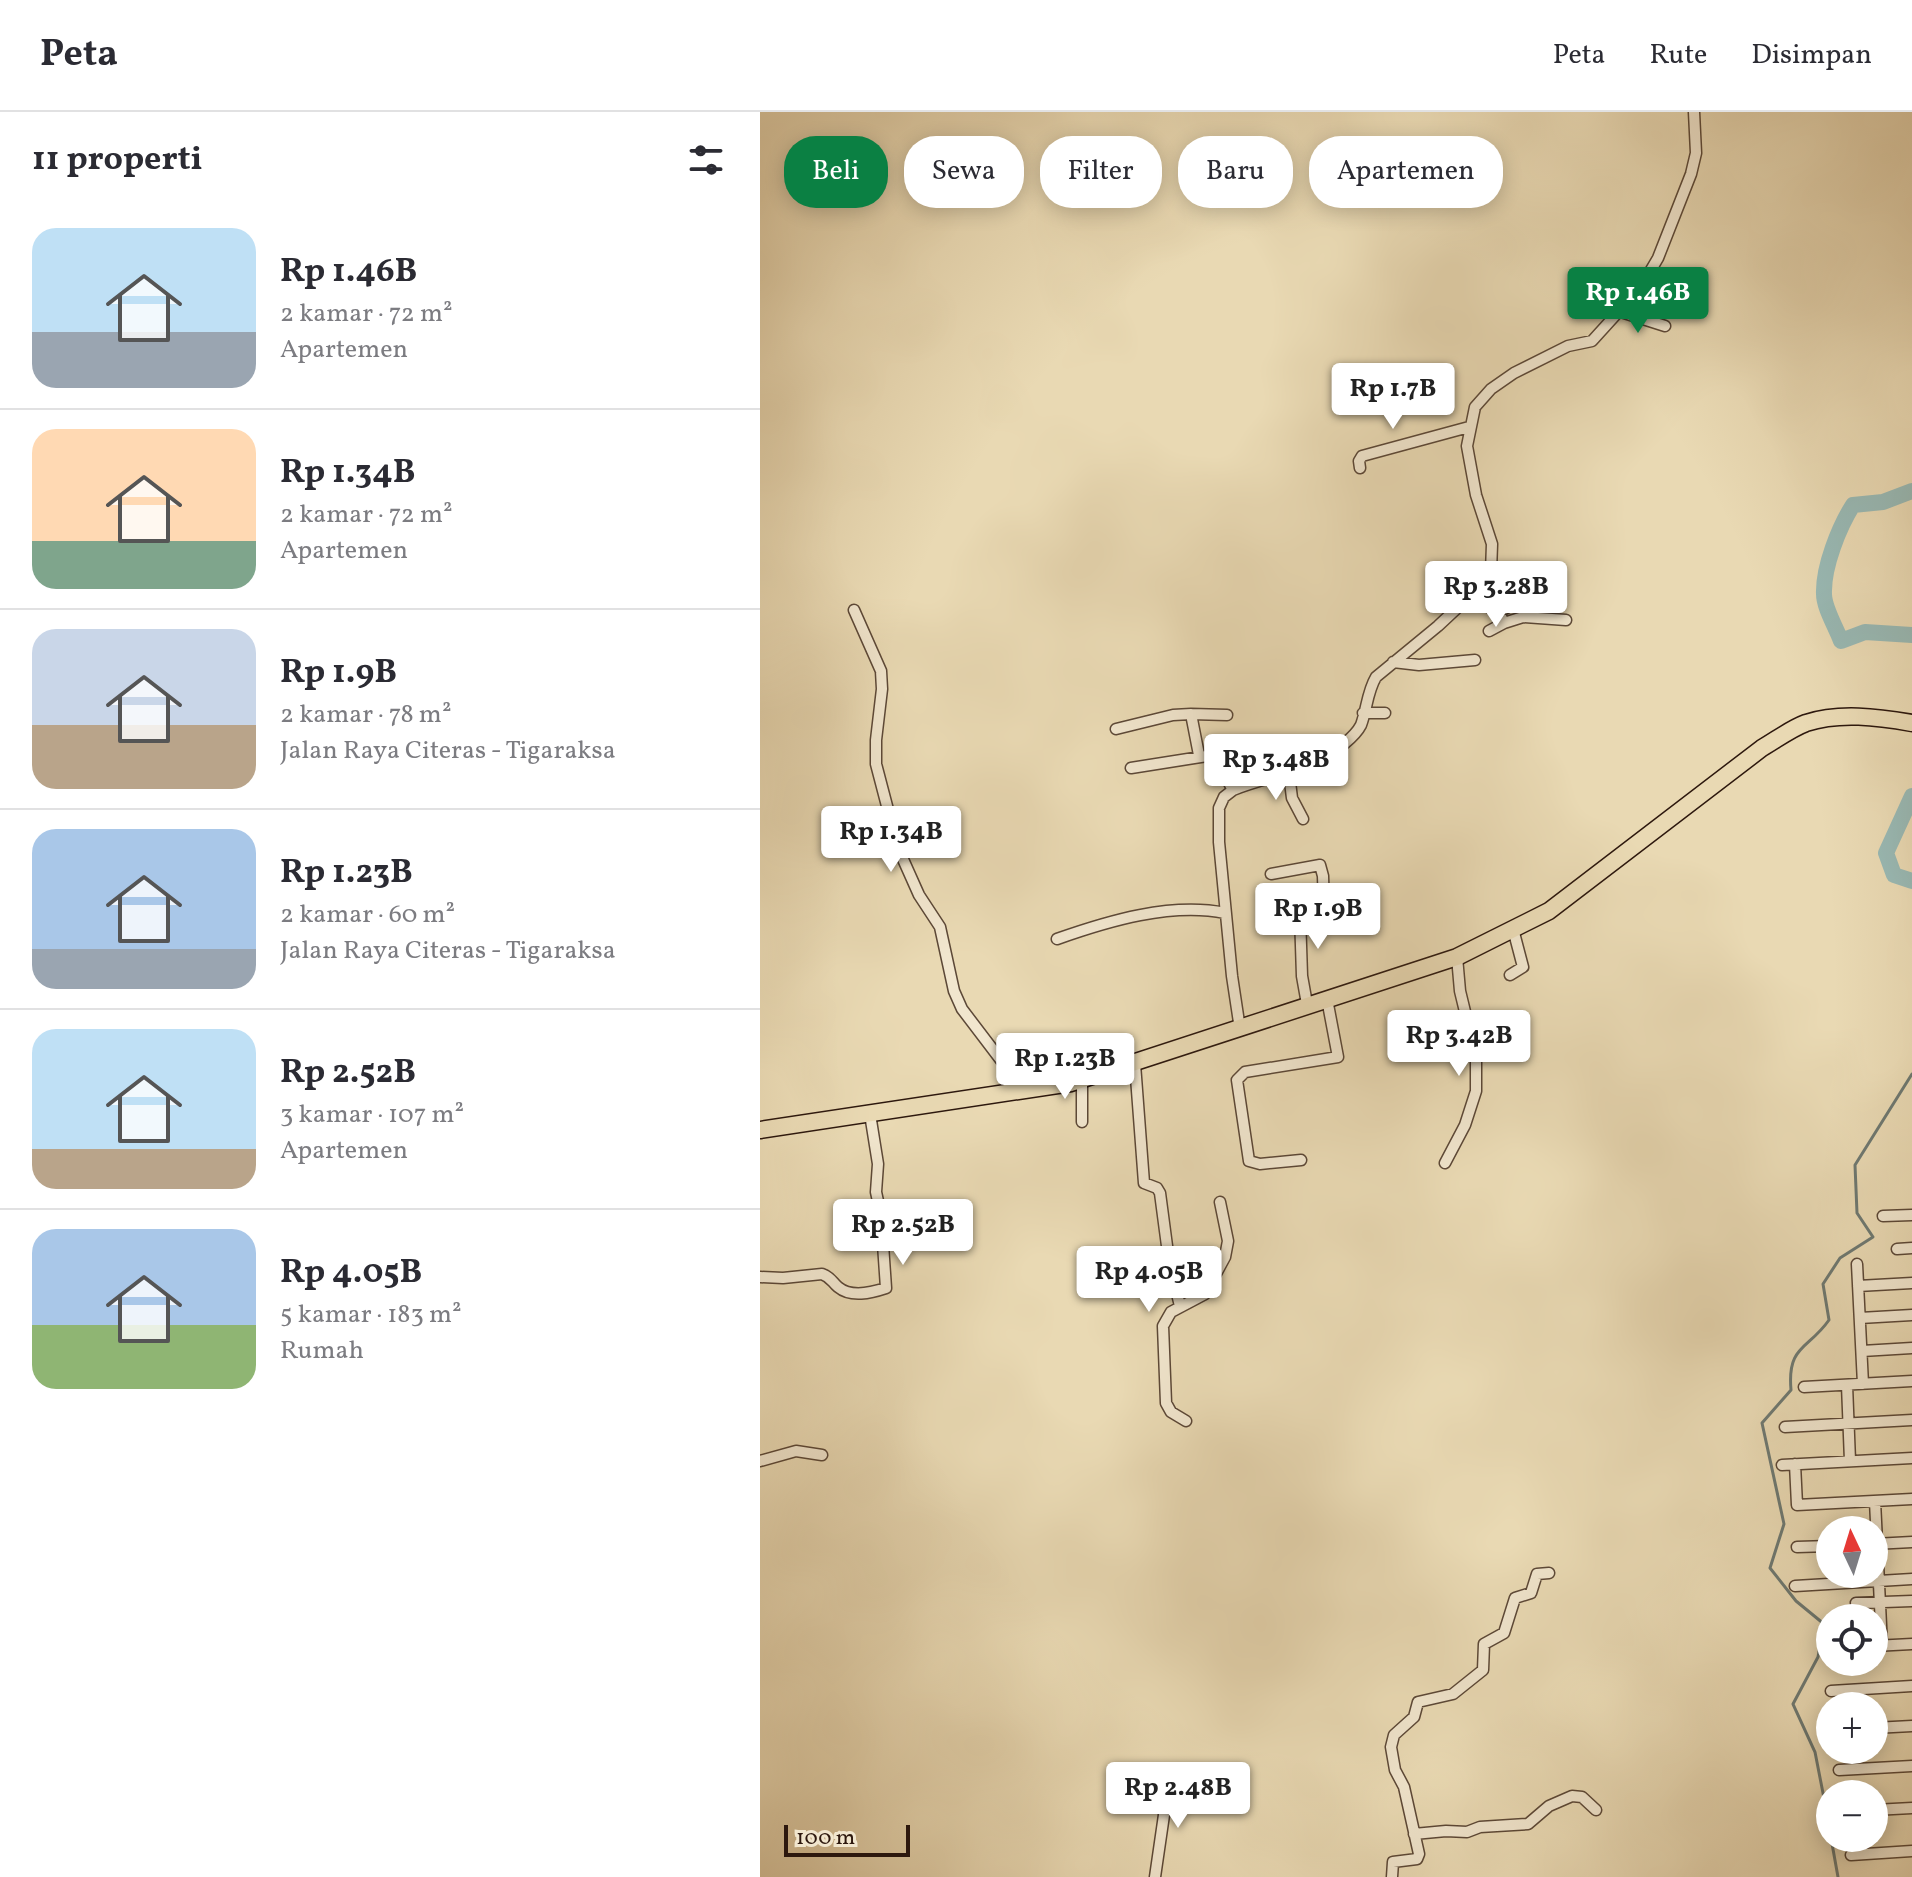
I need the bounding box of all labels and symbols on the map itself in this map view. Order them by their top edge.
pin: Rp 1.46B [1555,267,1721,335]
pin: Rp 1.7B [1319,363,1467,431]
pin: Rp 3.28B [1413,561,1579,629]
pin: Rp 3.48B [1193,734,1359,802]
pin: Rp 1.34B [808,806,974,874]
pin: Rp 1.9B [1244,883,1392,951]
pin: Rp 3.42B [1376,1010,1542,1078]
pin: Rp 1.23B [982,1033,1148,1101]
pin: Rp 2.52B [820,1199,986,1267]
pin: Rp 4.05B [1066,1246,1232,1314]
north arrow [1816,1516,1888,1588]
pin: Rp 2.48B [1095,1762,1261,1830]
scale bar [784,1821,910,1857]

